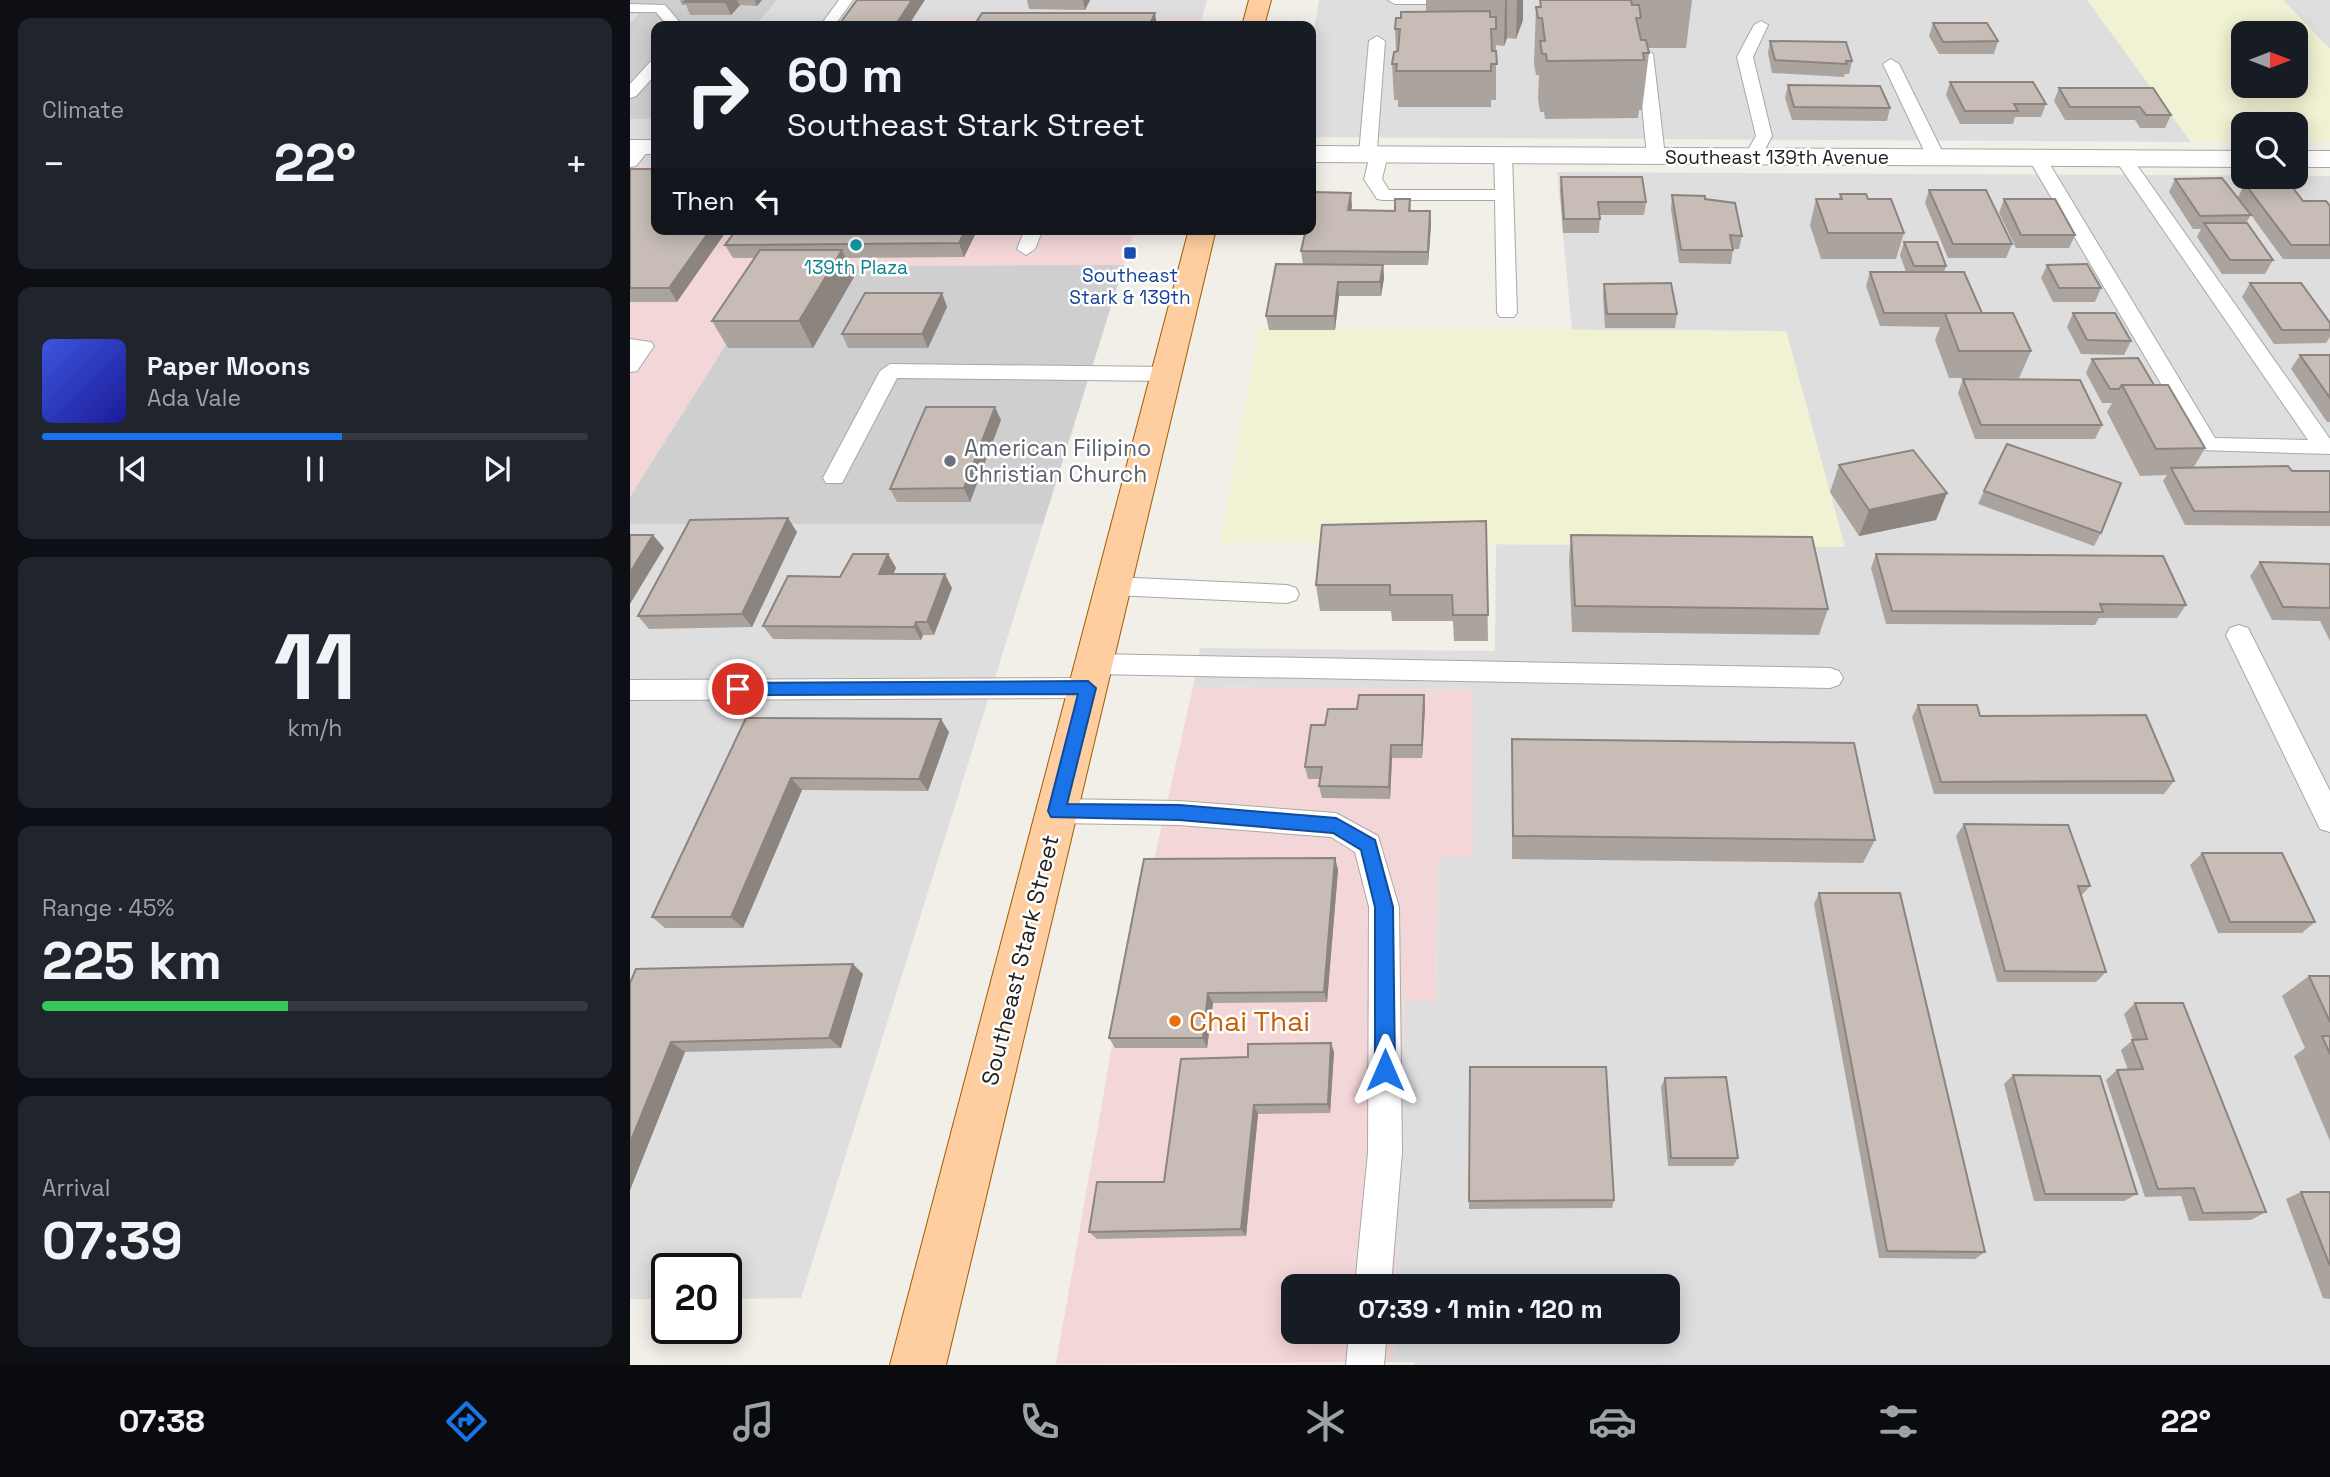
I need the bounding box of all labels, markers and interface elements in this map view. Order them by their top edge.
north arrow [2231,21,2308,98]
map controls [2231,21,2308,189]
text: 60 m [787,44,903,106]
icon: right [672,49,763,140]
text: Climate [42,95,124,125]
text: Southeast Stark Street [787,105,1145,145]
button: search [2231,112,2308,189]
text: 22° [274,130,356,196]
text: − [42,140,66,188]
text: + [564,140,588,188]
street label: Southeast 139th Avenue [1665,145,1889,170]
icon: left [749,182,787,220]
text: Then [672,184,735,218]
marker: 139th Plaza [848,237,864,253]
marker: Southeast Stark & 139th [1122,245,1138,261]
place label: 139th Plaza [804,255,908,280]
place label: Southeast Stark & 139th [1069,263,1191,310]
text: Paper Moons [147,349,310,383]
text: Ada Vale [147,383,241,413]
place label: American Filipino Christian Church [964,433,1151,489]
icon: previous [114,450,152,488]
icon: pause [296,450,334,488]
icon: next [478,450,516,488]
marker: American Filipino Christian Church [942,453,958,469]
text: 11 [274,609,356,726]
pin [708,659,768,719]
icon: arrive [719,670,757,708]
text: km/h [288,713,342,743]
street label: Southeast Stark Street [974,832,1066,1088]
text: Range · 45% [42,893,174,923]
text: 225 km [42,928,222,994]
place label: Chai Thai [1189,1003,1310,1039]
marker: Chai Thai [1167,1013,1183,1029]
position arrow [1348,1033,1422,1107]
text: Arrival [42,1173,110,1203]
text: 07:39 [42,1208,183,1274]
speed limit sign: 20 [651,1253,742,1344]
text: 07:39 · 1 min · 120 m [1358,1292,1603,1326]
icon: directions [442,1397,491,1446]
icon: music [729,1397,778,1446]
icon: phone [1015,1397,1064,1446]
icon: climate [1301,1397,1350,1446]
icon: car [1588,1397,1637,1446]
icon: filters [1874,1397,1923,1446]
text: 07:38 [119,1401,205,1441]
text: 22° [2161,1401,2211,1441]

